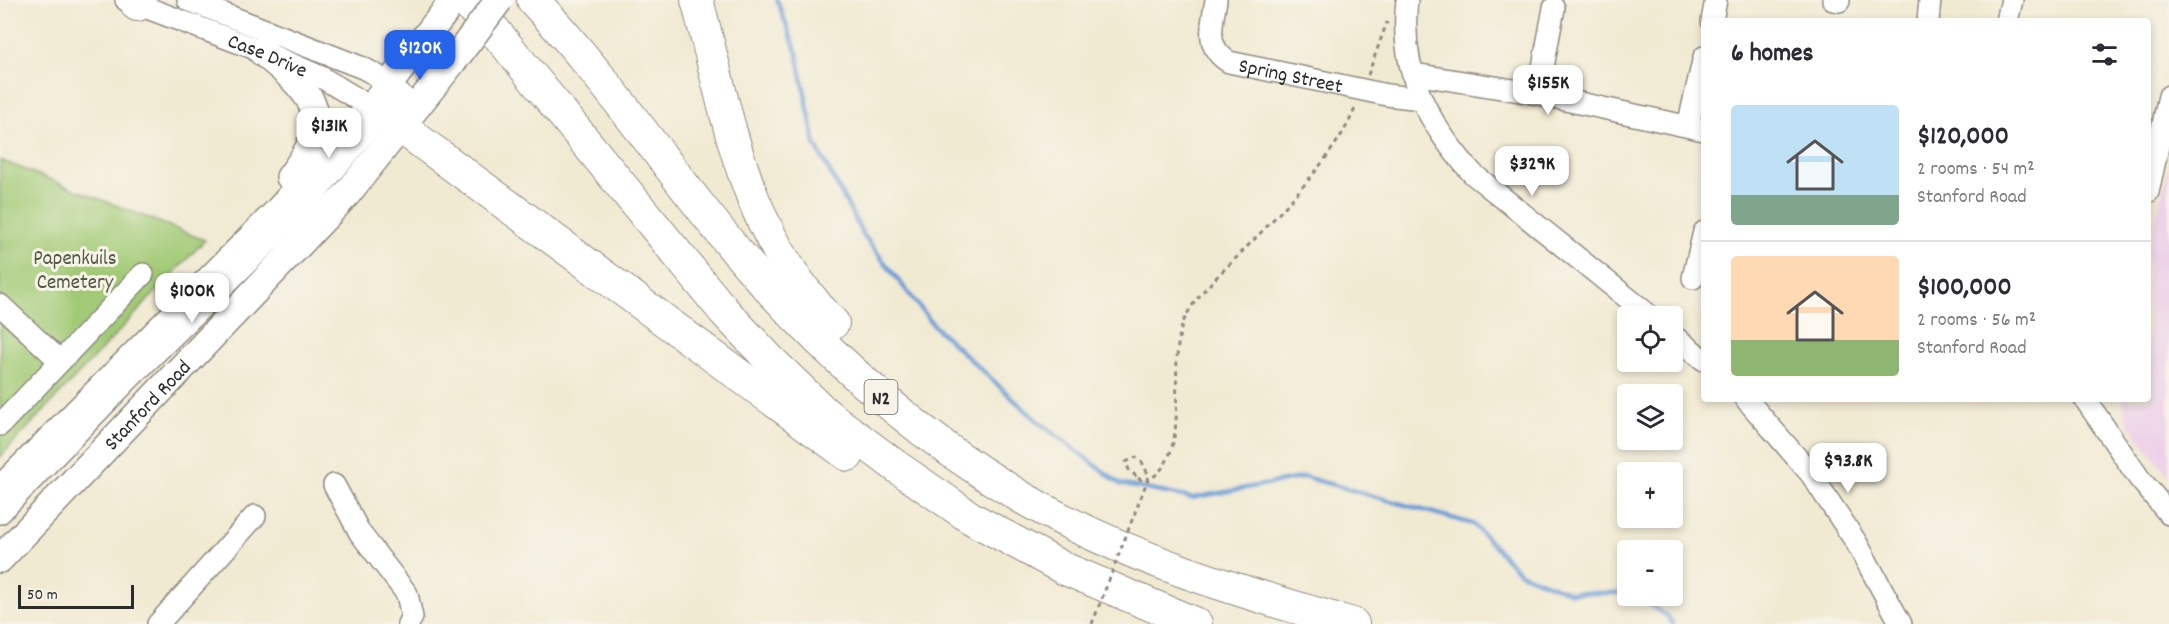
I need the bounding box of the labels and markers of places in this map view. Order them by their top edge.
pin: $120K [378,30,462,81]
pin: $155K [1506,65,1590,116]
pin: $131K [287,108,371,159]
pin: $329K [1490,146,1574,197]
pin: $100K [150,273,234,324]
pin: $93.8K [1799,443,1897,494]

